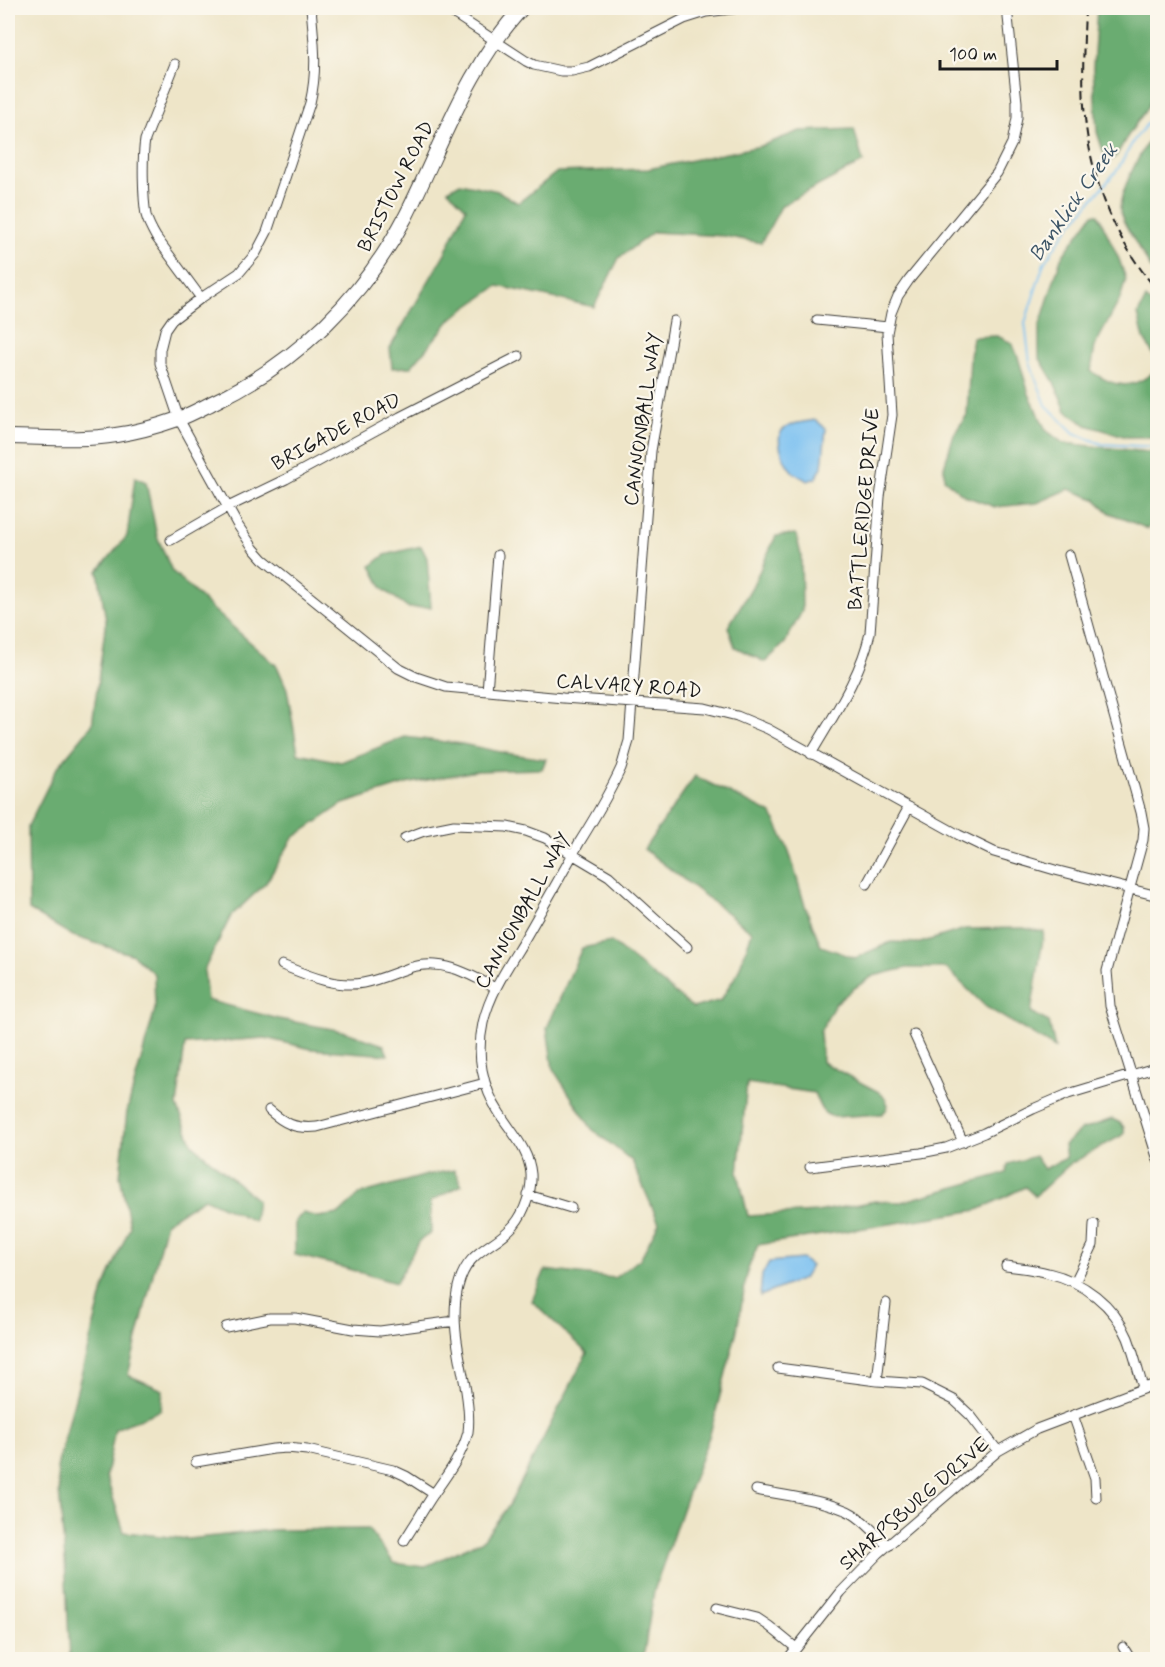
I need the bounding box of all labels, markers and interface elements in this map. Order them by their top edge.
scale bar [940,33,1057,71]
text: 100 m [949,43,997,67]
street label: BRISTOW ROAD [352,116,441,257]
water label: Banklick Creek [1023,137,1126,267]
street label: CANNONBALL WAY [618,330,669,508]
street label: BRIGADE ROAD [267,387,406,478]
street label: BATTLERIDGE DRIVE [842,407,887,611]
street label: CALVARY ROAD [555,668,703,705]
street label: CANNONBALL WAY [469,827,578,994]
street label: SHARPSBURG DRIVE [834,1431,996,1577]

